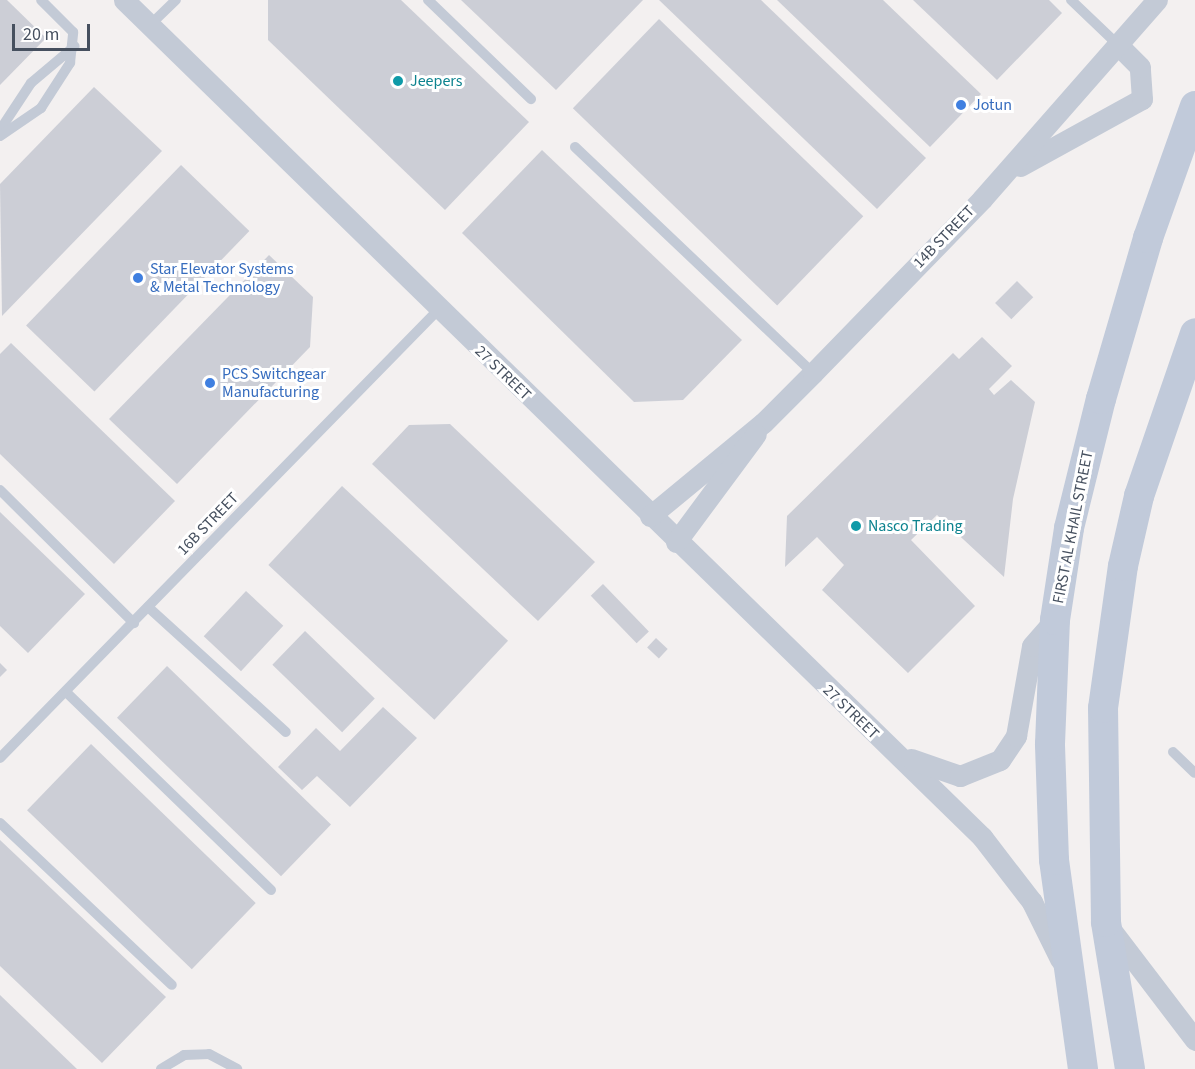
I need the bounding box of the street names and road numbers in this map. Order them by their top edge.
street label: 14B STREET [909,202,979,272]
street label: 27 STREET [471,342,535,404]
street label: FIRST AL KHAIL STREET [1049,449,1097,605]
street label: 16B STREET [173,489,243,559]
street label: 27 STREET [819,681,883,743]

